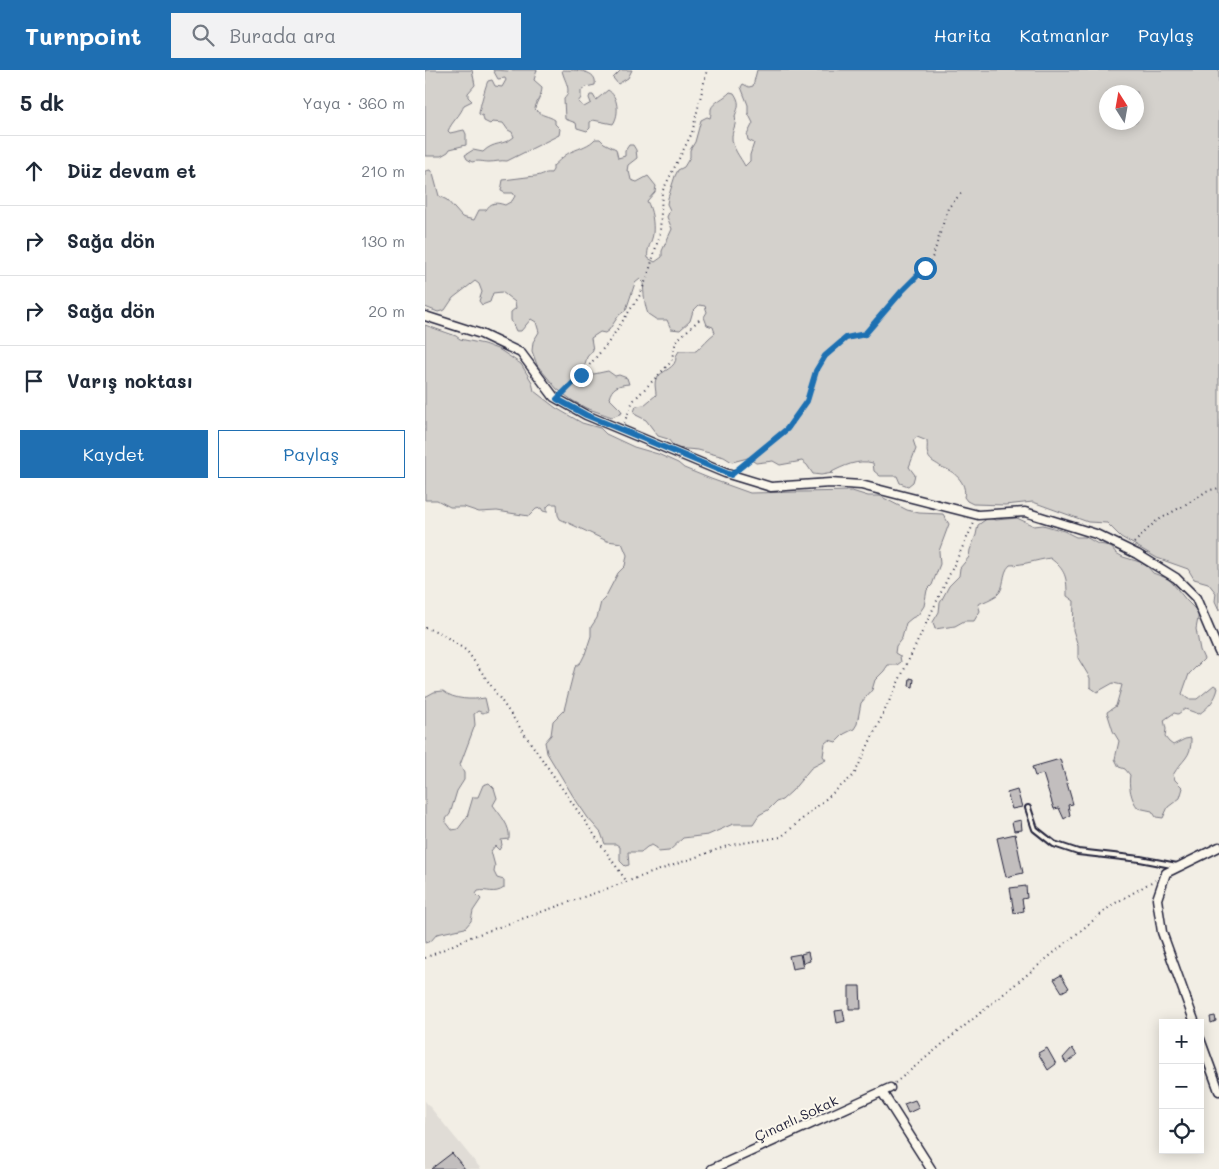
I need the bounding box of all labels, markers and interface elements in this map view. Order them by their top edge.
search box [171,13,521,58]
text: Turnpoint [25,20,141,51]
icon: search [189,21,217,49]
text: Burada ara [229,23,336,48]
text: Harita [934,23,992,47]
text: Katmanlar [1020,23,1110,47]
text: Paylaş [1138,23,1194,47]
north arrow [1099,85,1144,130]
text: 5 dk [20,89,64,116]
text: Yaya · 360 m [302,92,405,113]
icon: ahead [20,157,48,185]
text: Düz devam et [67,158,196,183]
text: 210 m [361,160,405,181]
icon: right [20,227,48,255]
text: Sağa dön [67,228,155,253]
text: 130 m [361,230,405,251]
route start [914,257,937,280]
icon: right [20,297,48,325]
text: Sağa dön [67,298,155,323]
text: 20 m [368,300,405,321]
route end [570,364,593,387]
icon: arrive [20,367,48,395]
text: Varış noktası [67,368,193,393]
button: Kaydet [20,430,208,478]
button: Paylaş [218,430,405,478]
map controls [1159,1019,1204,1154]
button: + [1159,1019,1204,1064]
button: − [1159,1064,1204,1109]
street label: Çınarlı Sokak [751,1090,841,1146]
button: locate [1159,1109,1204,1154]

